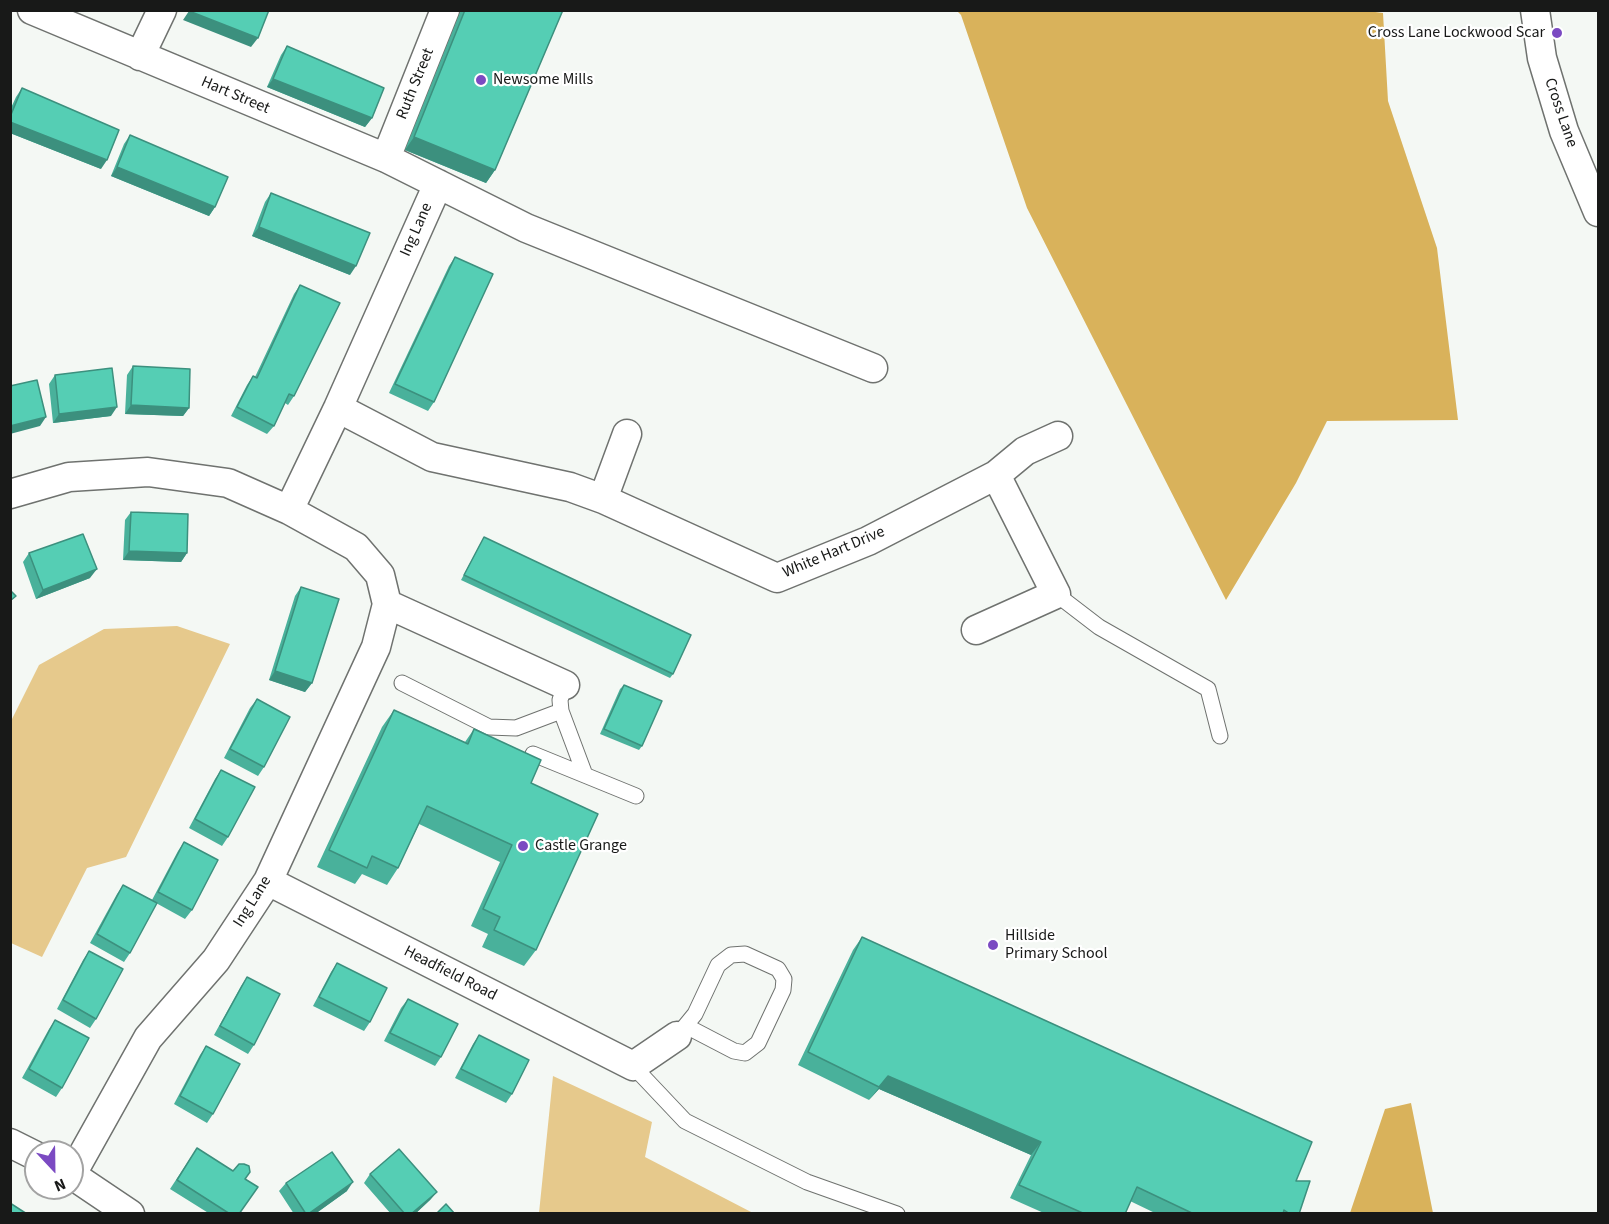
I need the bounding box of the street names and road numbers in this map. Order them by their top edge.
street label: Ruth Street [393,46,439,122]
street label: Hart Street [198,73,272,119]
street label: Cross Lane [1539,76,1581,150]
street label: Ing Lane [397,200,437,260]
street label: White Hart Drive [780,523,888,583]
street label: Ing Lane [230,873,276,931]
street label: Headfield Road [400,942,500,1006]

